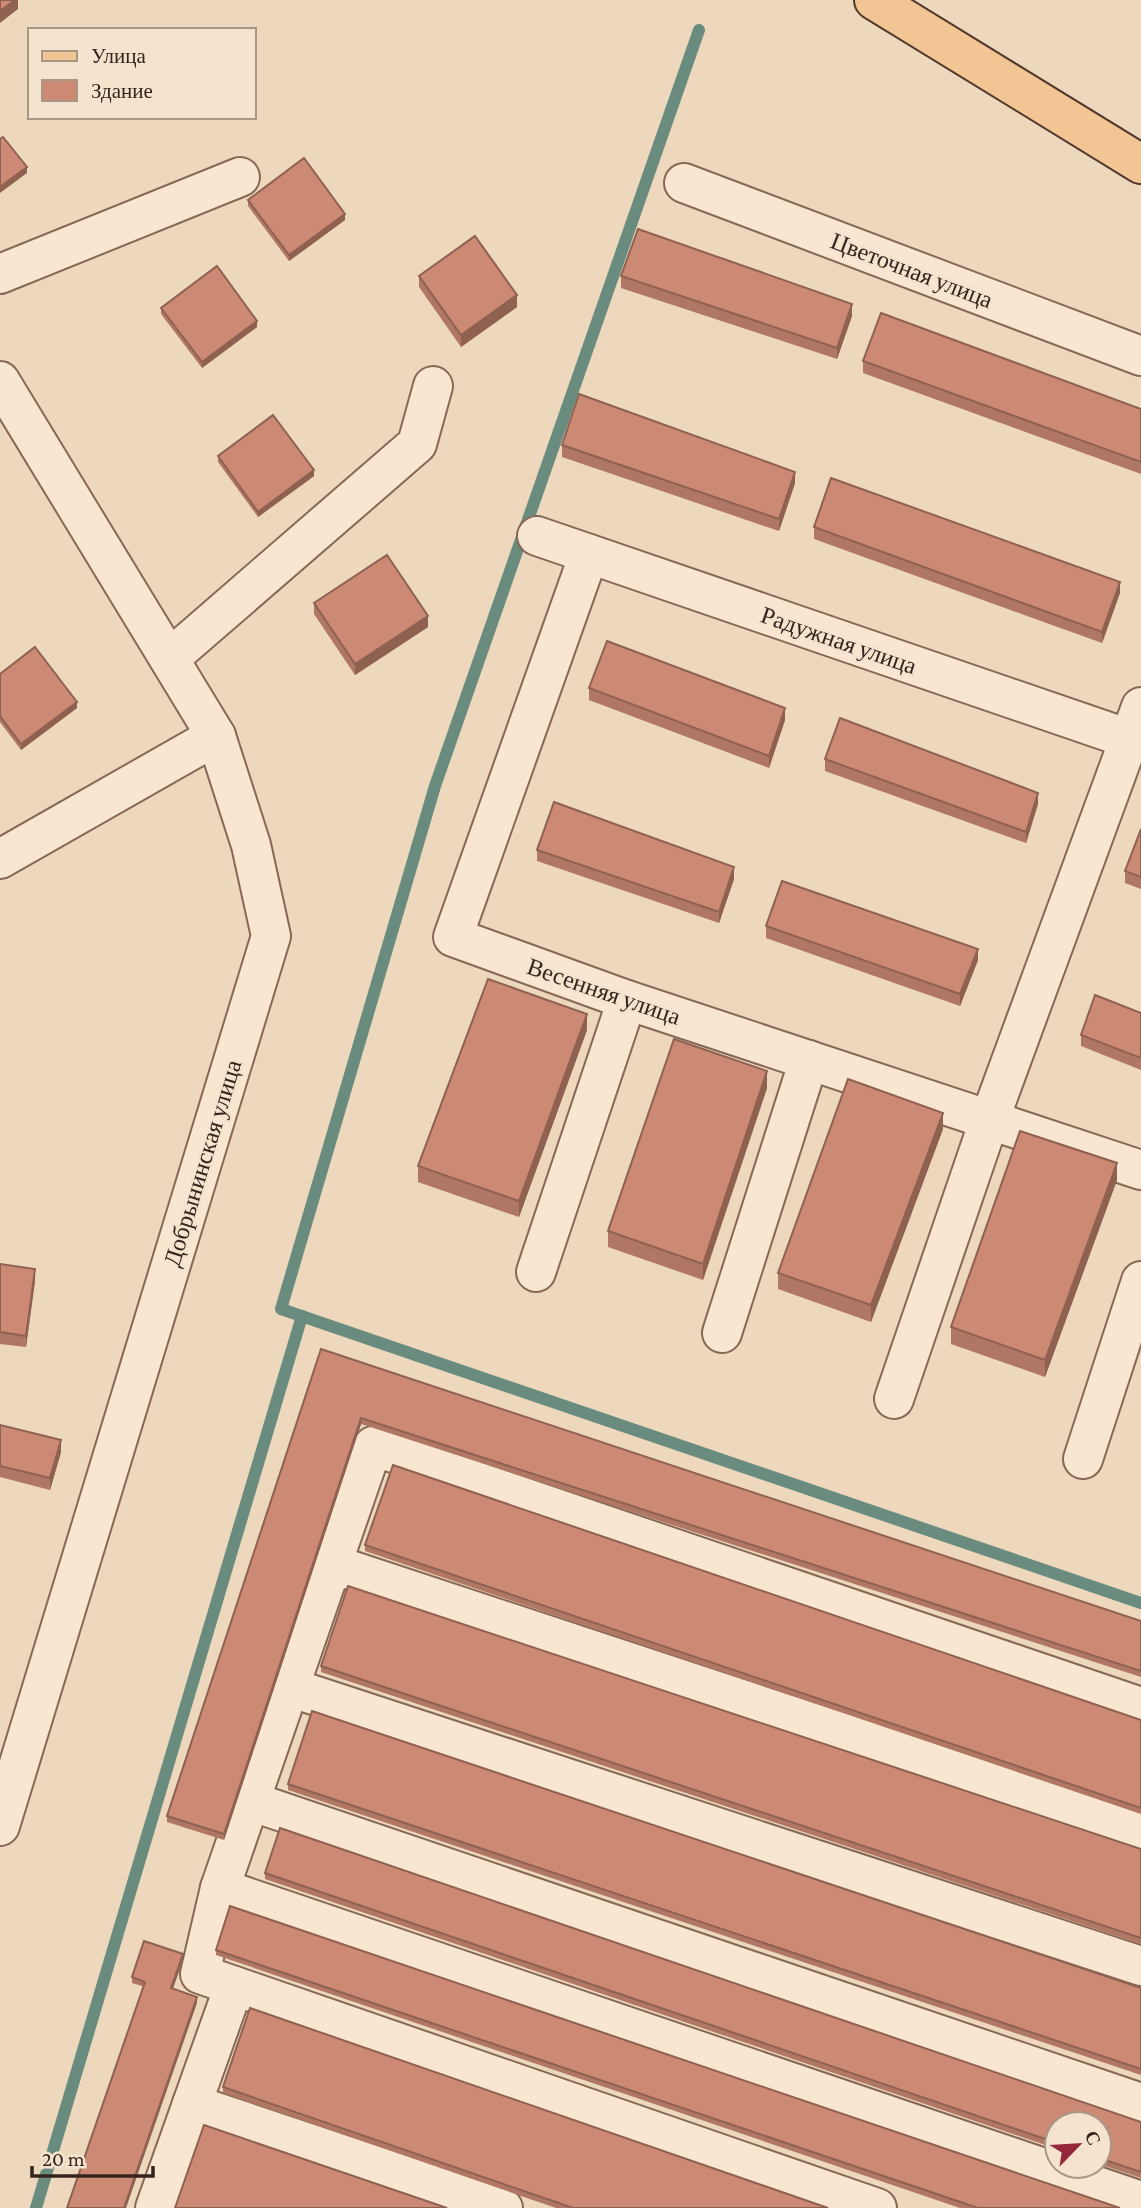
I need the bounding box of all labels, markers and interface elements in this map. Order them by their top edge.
legend [28,28,256,119]
text: Улица [91,44,146,68]
text: Здание [91,79,153,103]
street label: Цветочная улица [827,227,997,313]
street label: Радужная улица [758,601,921,679]
street label: Весенняя улица [524,952,685,1030]
street label: Добрынинская улица [158,1056,246,1270]
north arrow [1043,2110,1113,2180]
text: С [1081,2127,1105,2149]
scale bar [32,2134,152,2178]
text: 20 m [42,2147,85,2171]

